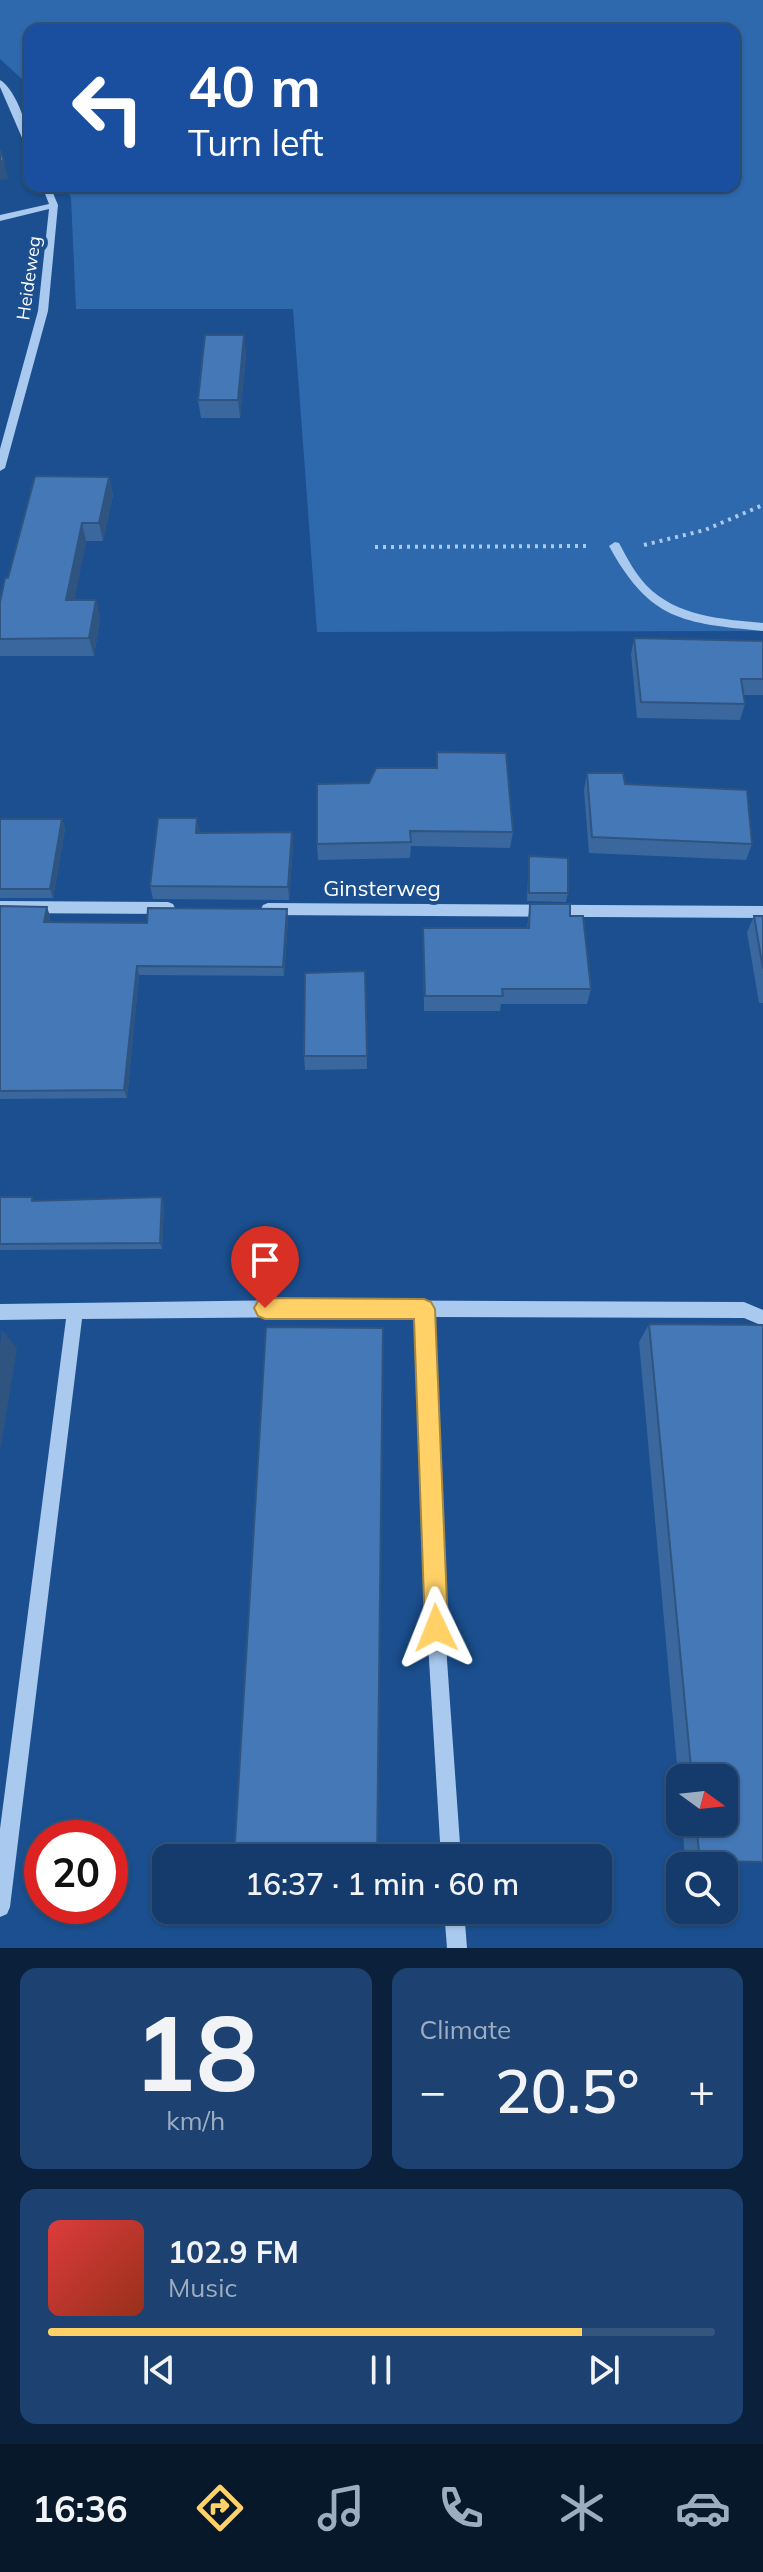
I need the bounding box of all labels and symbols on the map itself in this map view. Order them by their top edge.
street label: Heideweg [11,234,46,321]
street label: Ginsterweg [323,874,441,902]
pin [231,1226,299,1308]
position arrow [394,1586,478,1670]
north arrow [666,1764,738,1836]
speed limit sign: 20 [24,1820,128,1924]

